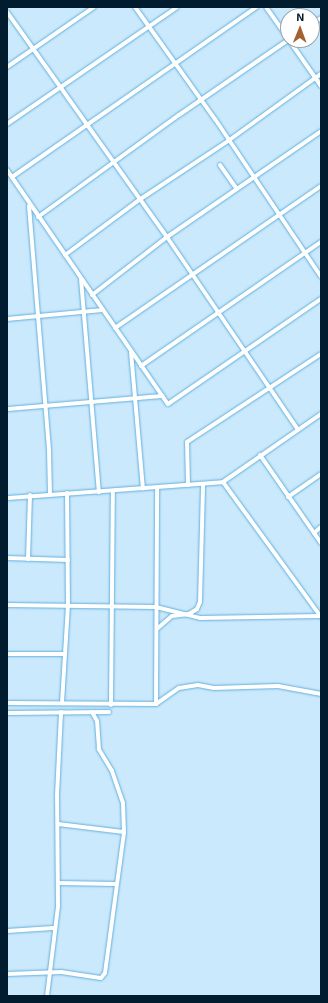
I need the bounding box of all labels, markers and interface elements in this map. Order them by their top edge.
north arrow [280,8,320,48]
text: N [296,10,304,23]

